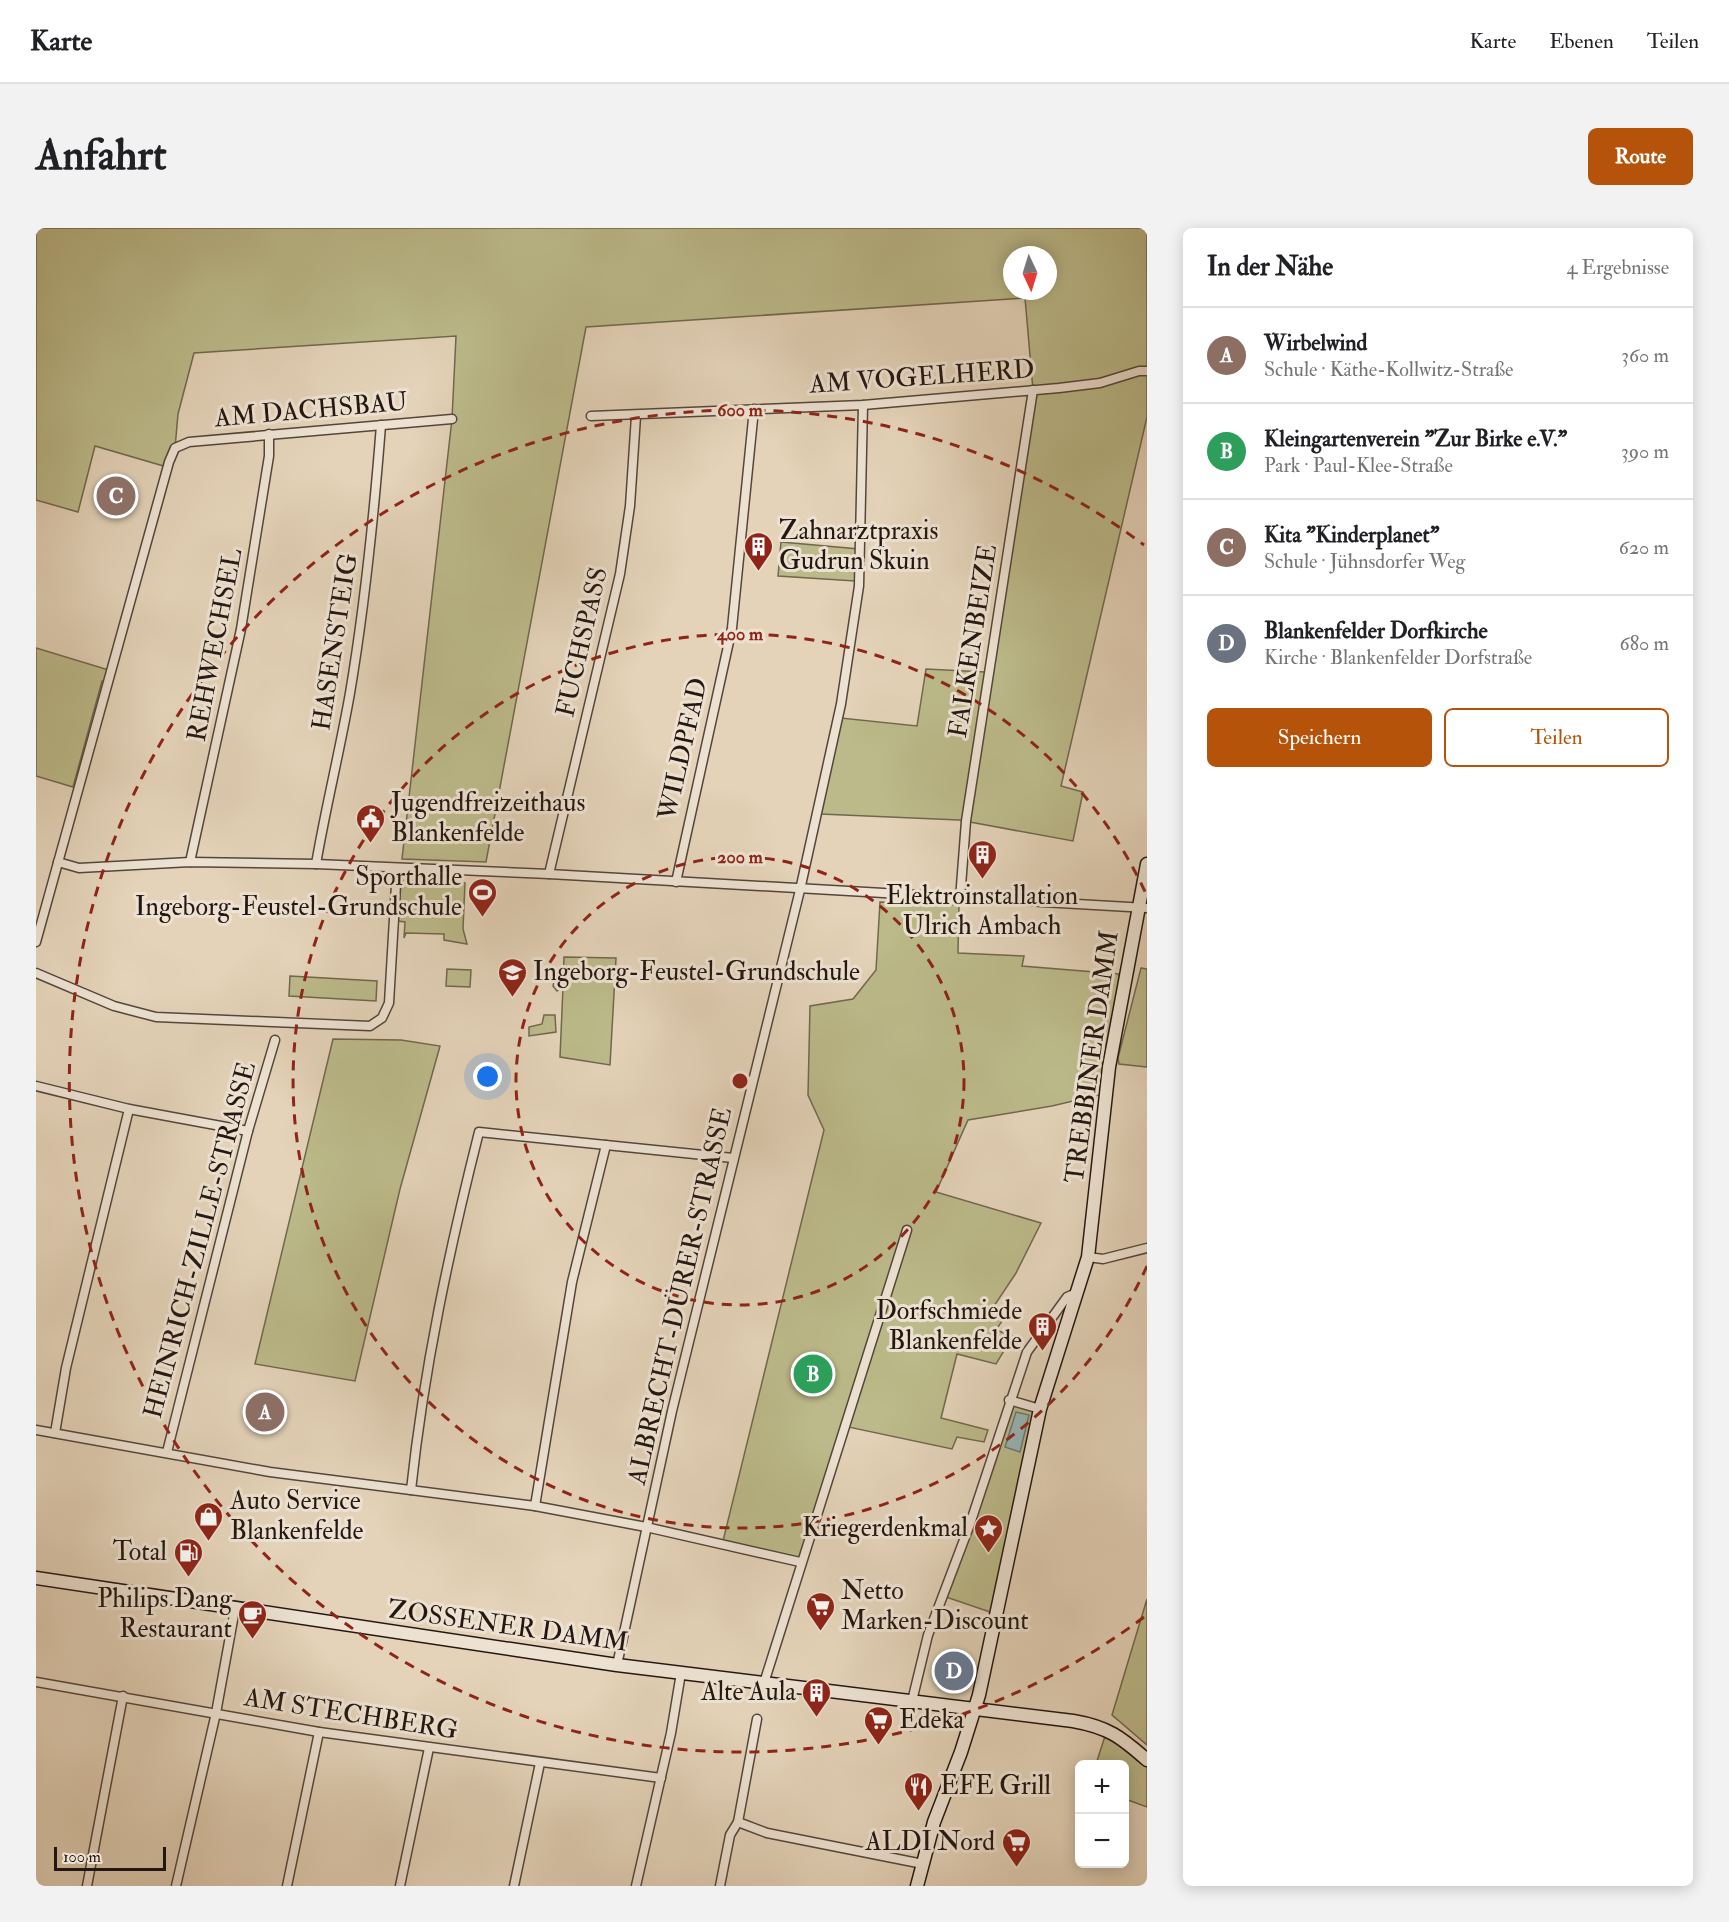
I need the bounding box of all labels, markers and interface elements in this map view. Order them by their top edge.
text: Karte [30,24,92,59]
text: Karte [1469,28,1516,55]
text: Ebenen [1549,28,1614,55]
text: Teilen [1647,28,1699,55]
button: Route [1588,128,1693,185]
text: Anfahrt [36,130,167,182]
north arrow [1003,246,1057,300]
text: In der Nähe [1207,251,1333,283]
text: 4 Ergebnisse [1567,255,1669,280]
text: Wirbelwind [1264,329,1367,357]
text: A [1220,343,1233,368]
text: 360 m [1621,343,1669,368]
street label: AM VOGELHERD [807,353,1036,401]
text: Schule · Käthe-Kollwitz-Straße [1264,357,1513,382]
street label: AM DACHSBAU [212,386,409,434]
text: 600 m [717,399,764,422]
text: Kleingartenverein "Zur Birke e.V." [1264,425,1567,453]
text: B [1220,439,1233,464]
text: 390 m [1621,439,1669,464]
text: Park · Paul-Klee-Straße [1264,453,1453,478]
pin: C [96,474,136,518]
place label: Zahnarztpraxis Gudrun Skuin [779,515,939,577]
text: Kita "Kinderplanet" [1264,521,1439,549]
building icon: Zahnarztpraxis Gudrun Skuin [742,530,774,572]
text: C [1219,535,1234,560]
text: 620 m [1619,535,1669,560]
street label: FALKENBEIZE [942,542,1004,740]
street label: REHWECHSEL [181,546,249,744]
text: Schule · Jühnsdorfer Weg [1264,549,1465,574]
street label: HASENSTEIG [305,551,365,733]
street label: FUCHSPASS [549,564,615,720]
text: Blankenfelder Dorfkirche [1264,617,1488,645]
text: 400 m [716,623,764,646]
text: D [1218,631,1235,656]
text: 680 m [1620,631,1669,656]
text: Kirche · Blankenfelder Dorfstraße [1264,645,1532,670]
street label: WILDPFAD [651,675,715,824]
button: Speichern [1207,708,1432,767]
button: Teilen [1444,708,1669,767]
place label: Jugendfreizeithaus Blankenfelde [390,787,585,849]
public building icon: Jugendfreizeithaus Blankenfelde [354,802,386,844]
building icon: Elektroinstallation Ulrich Ambach [966,838,998,880]
text: 200 m [717,846,764,869]
place label: Sporthalle Ingeborg-Feustel-Grundschule [135,861,462,923]
sports icon: Sporthalle Ingeborg-Feustel-Grundschule [467,876,499,918]
place label: Elektroinstallation Ulrich Ambach [886,880,1078,942]
street label: TREBBINER DAMM [1058,929,1126,1185]
school or university icon: Ingeborg-Feustel-Grundschule [496,956,528,998]
place label: Ingeborg-Feustel-Grundschule [533,956,860,988]
street label: HEINRICH-ZILLE-STRASSE [137,1058,263,1422]
your location [473,1062,502,1091]
centre of rings [730,1071,750,1091]
street label: ALBRECHT-DÜRER-STRASSE [620,1104,739,1489]
place label: Dorfschmiede Blankenfelde [876,1295,1022,1357]
building icon: Dorfschmiede Blankenfelde [1027,1310,1059,1352]
pin: B [794,1352,832,1396]
pin: A [246,1390,284,1434]
place label: Auto Service Blankenfelde [229,1485,364,1547]
shop icon: Auto Service Blankenfelde [193,1500,225,1542]
place label: Kriegerdenkmal [802,1512,968,1544]
place icon: Kriegerdenkmal [973,1512,1005,1554]
place label: Total [113,1536,167,1568]
fuel station icon: Total [172,1536,204,1578]
place label: Netto Marken-Discount [841,1575,1029,1637]
place label: Philips Dang Restaurant [97,1583,233,1645]
supermarket icon: Netto Marken-Discount [804,1590,836,1632]
street label: ZOSSENER DAMM [386,1593,630,1659]
cafe icon: Philips Dang Restaurant [237,1598,269,1640]
pin: D [934,1648,974,1694]
place label: Alte Aula [700,1676,796,1708]
building icon: Alte Aula [801,1676,833,1718]
street label: AM STECHBERG [241,1681,460,1747]
supermarket icon: Edeka [862,1704,894,1746]
place label: Edeka [899,1704,965,1736]
map controls [1075,1760,1129,1868]
button: + [1075,1760,1129,1814]
restaurant icon: EFE Grill [903,1770,935,1812]
place label: EFE Grill [940,1770,1051,1802]
button: − [1075,1814,1129,1868]
place label: ALDI Nord [864,1826,995,1858]
supermarket icon: ALDI Nord [1000,1826,1032,1868]
scale bar [54,1844,166,1872]
text: 100 m [63,1847,101,1867]

